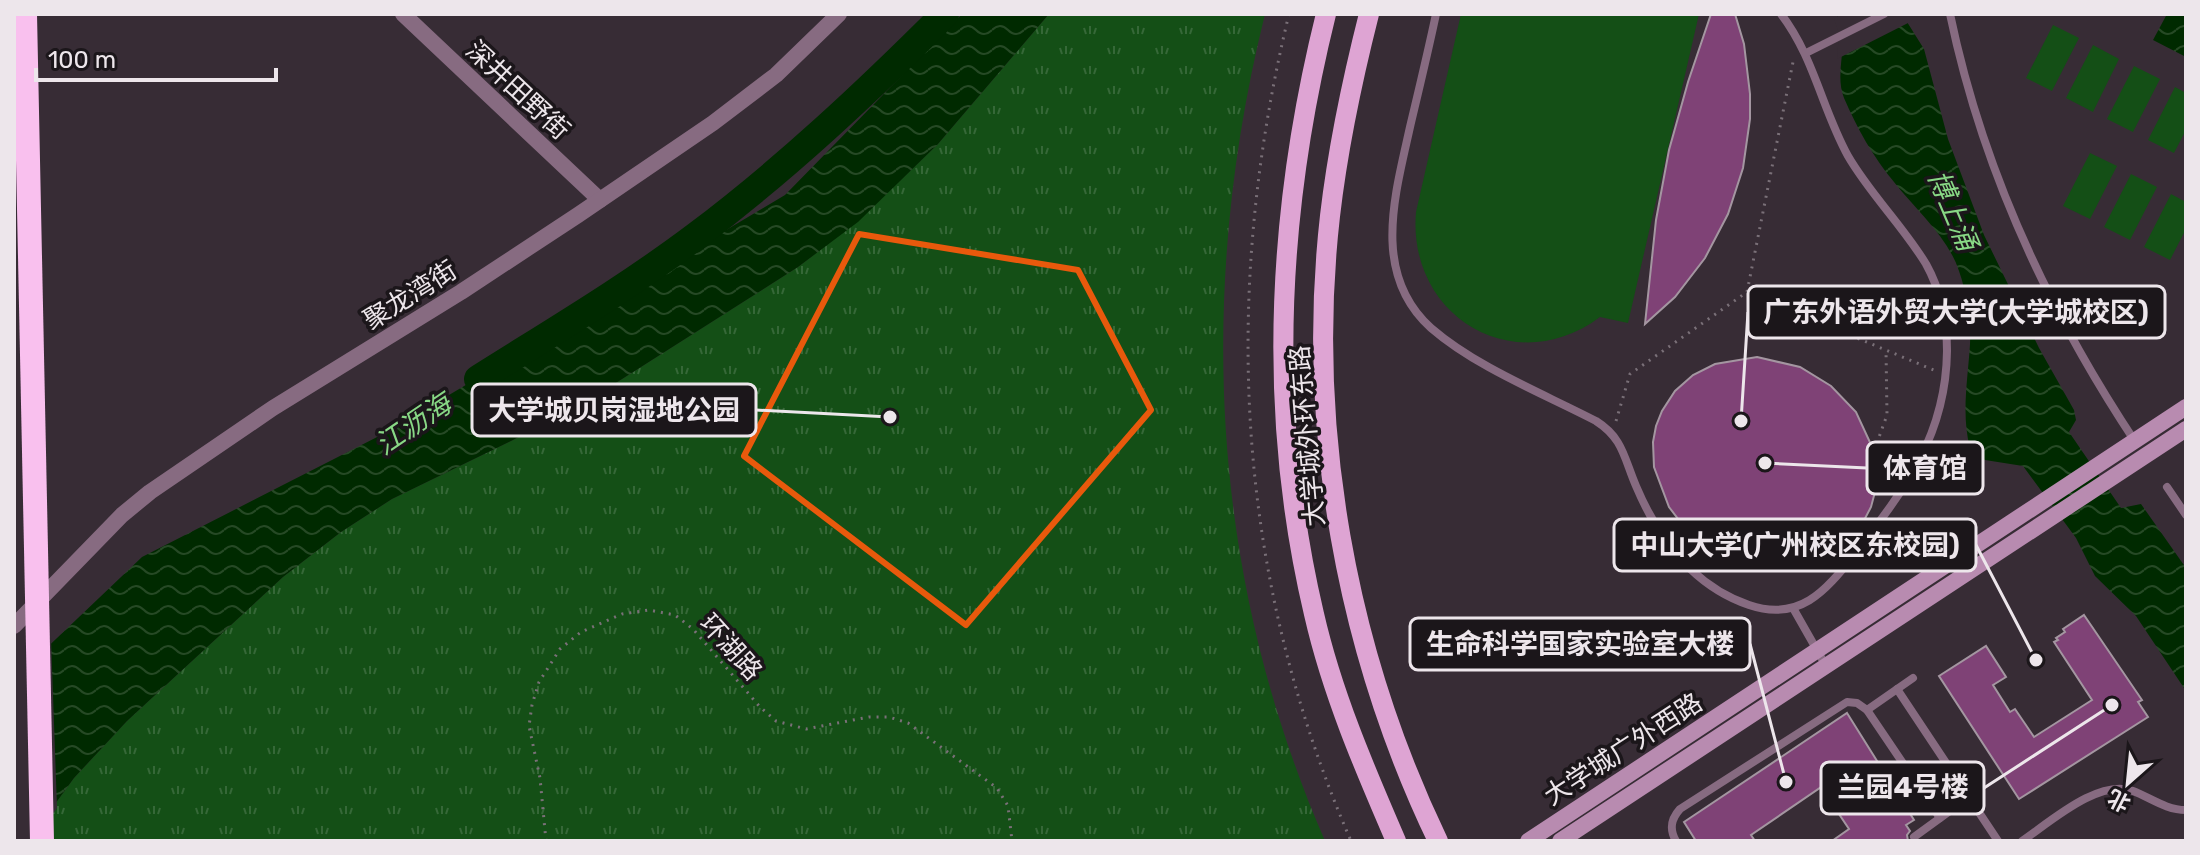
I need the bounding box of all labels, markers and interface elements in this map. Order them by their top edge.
scale bar [36,32,276,82]
street label: 深井田野街 [460,35,576,146]
text: 100 m [48,46,116,74]
water label: 博上涌 [1921,165,1985,258]
street label: 聚龙湾街 [358,255,463,336]
callout: 广东外语外贸大学(大学城校区) [1748,286,2165,338]
text: 广东外语外贸大学(大学城校区) [1763,296,2149,329]
street label: 大学城外环东路 [1284,344,1331,528]
callout: 大学城贝岗湿地公园 [472,384,756,436]
water label: 江沥海 [369,385,461,462]
text: 大学城贝岗湿地公园 [488,394,740,427]
callout: 体育馆 [1867,442,1983,494]
text: 体育馆 [1883,452,1967,485]
callout: 中山大学(广州校区东校园) [1614,519,1976,571]
text: 中山大学(广州校区东校园) [1630,529,1960,562]
street label: 环湖路 [693,608,768,687]
callout: 生命科学国家实验室大楼 [1410,618,1750,670]
text: 生命科学国家实验室大楼 [1426,628,1734,661]
street label: 大学城广外西路 [1539,687,1708,812]
north arrow [2088,743,2168,823]
callout: 兰园4号楼 [1821,762,1984,814]
text: 兰园4号楼 [1837,771,1969,804]
text: 北 [2103,783,2135,817]

